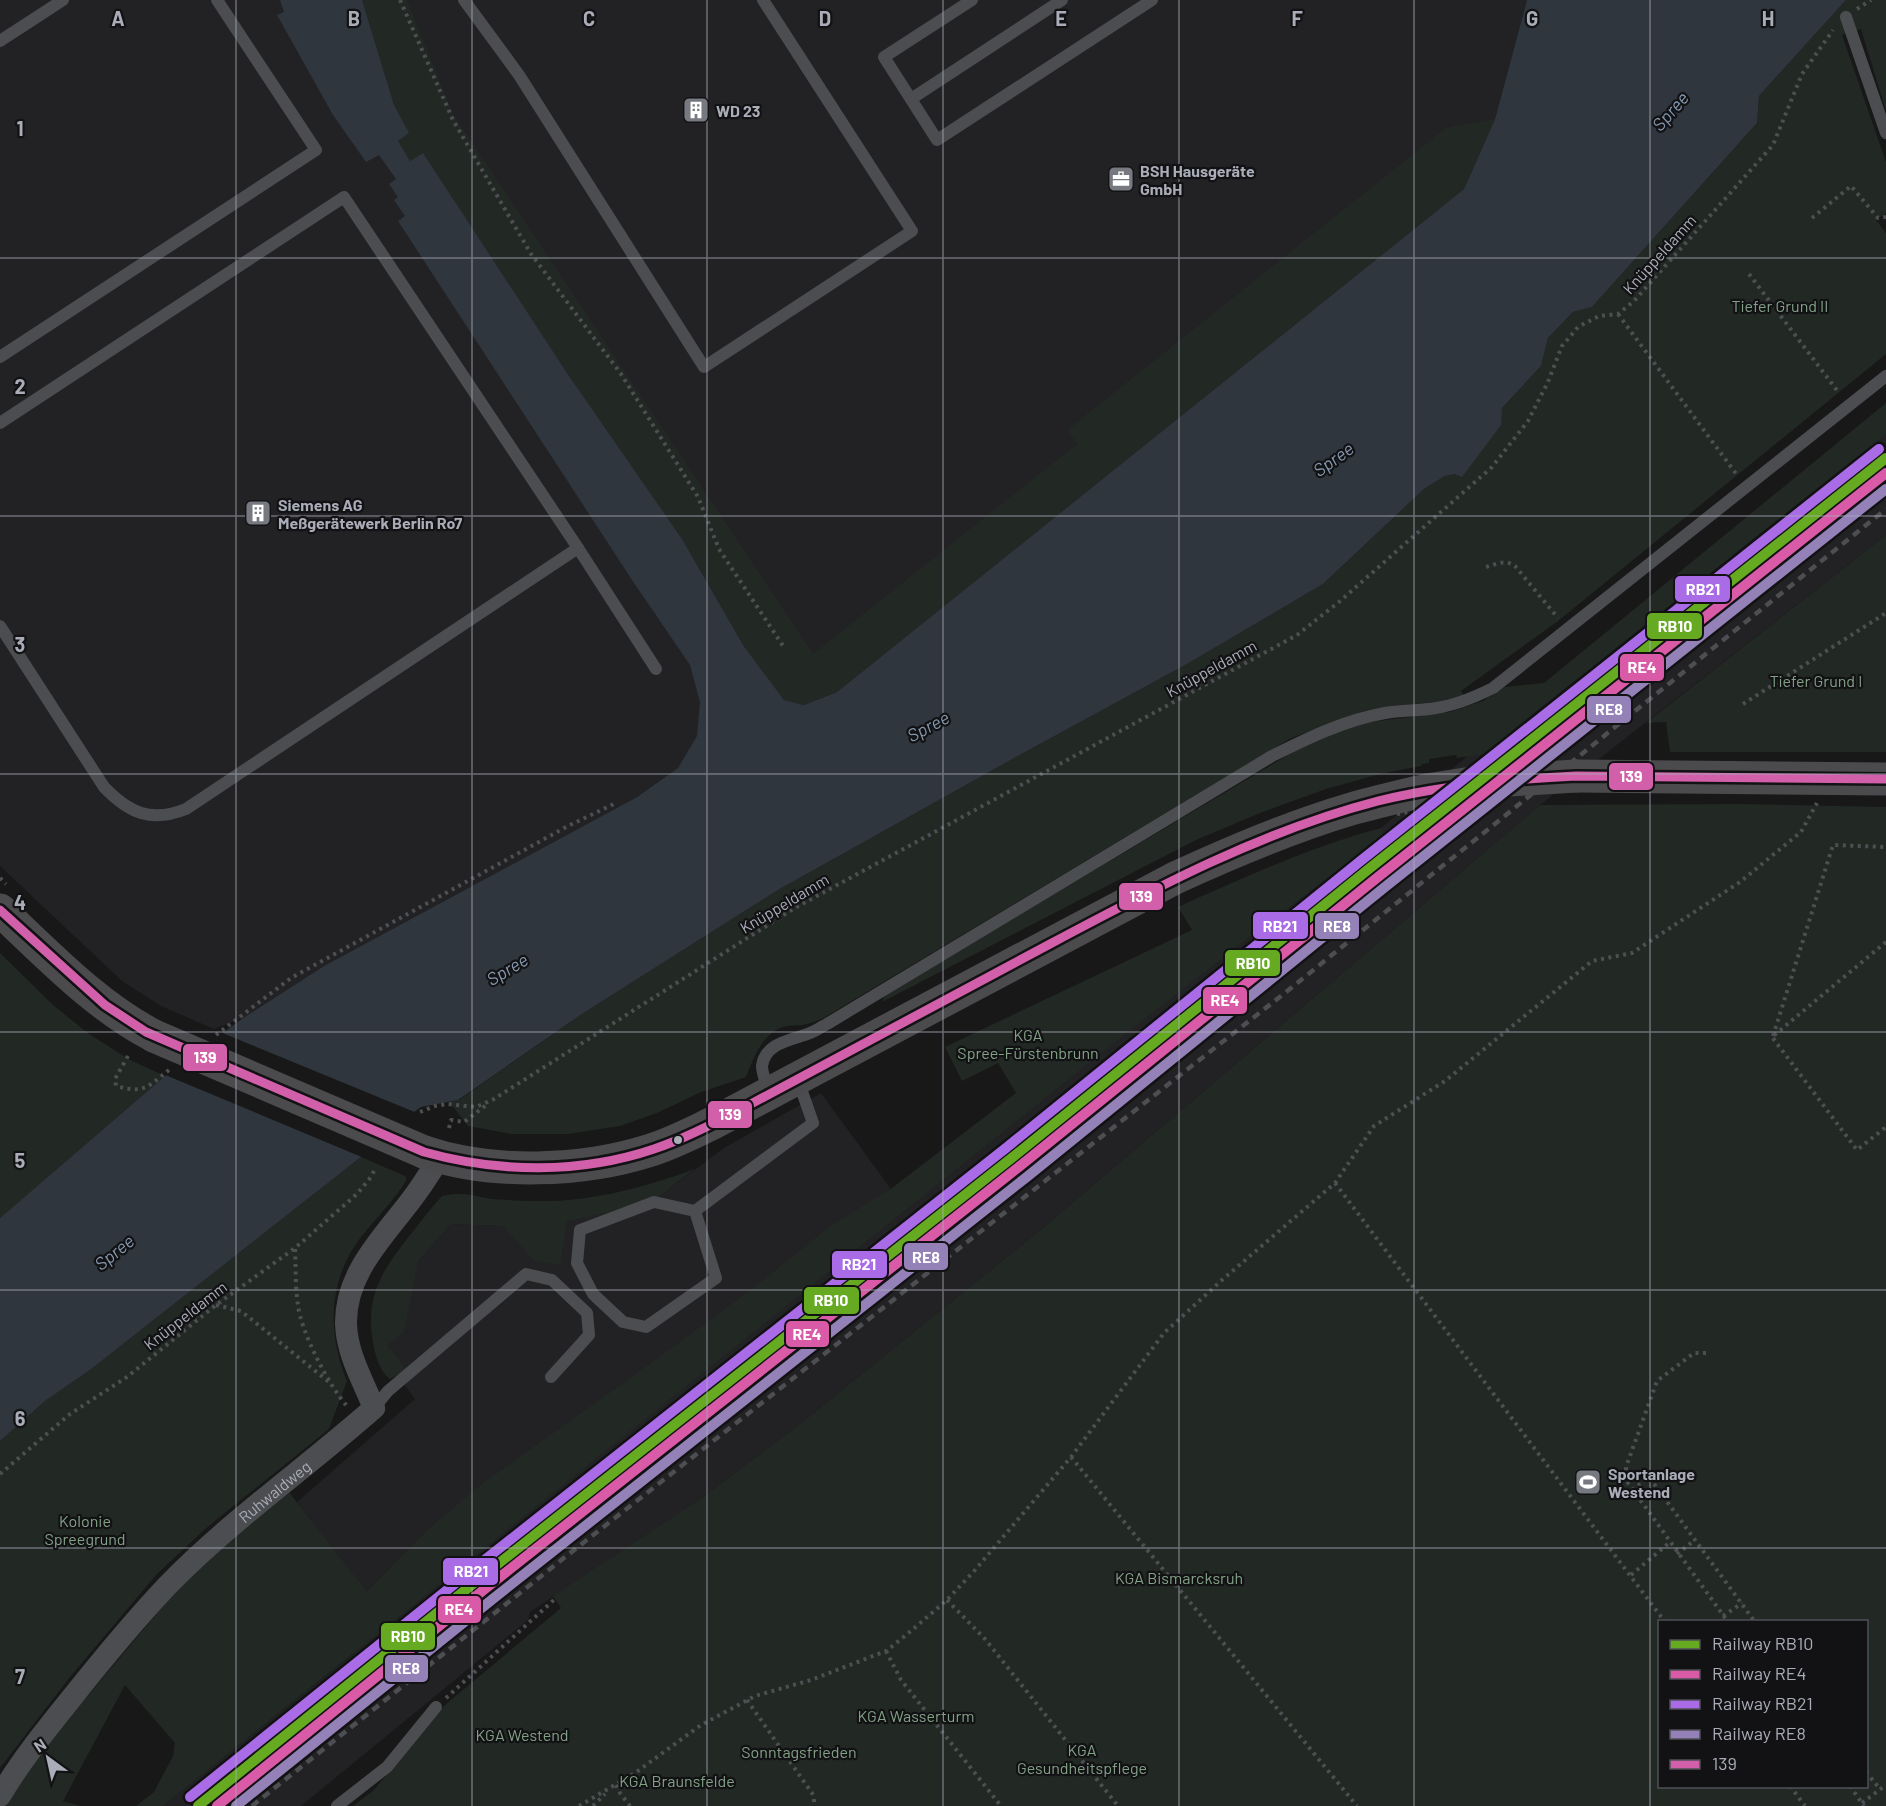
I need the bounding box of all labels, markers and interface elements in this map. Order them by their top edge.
text: A [111,6,125,30]
text: B [348,6,360,30]
text: C [583,6,595,30]
text: D [819,6,831,30]
text: E [1055,6,1067,30]
text: F [1291,6,1303,30]
text: G [1526,6,1538,30]
text: H [1762,6,1774,30]
water label: Spree [1647,87,1693,135]
building icon: WD 23 [681,95,711,125]
place label: WD 23 [716,101,760,120]
text: 1 [16,116,24,140]
place label: BSH Hausgeräte GmbH [1140,161,1255,198]
office icon: BSH Hausgeräte GmbH [1106,164,1136,194]
street label: Knüppeldamm [1618,210,1700,298]
park label: Tiefer Grund II [1732,296,1828,315]
text: 2 [14,374,26,398]
water label: Spree [1308,437,1358,481]
place label: Siemens AG Meßgerätewerk Berlin Ro7 [278,495,462,532]
building icon: Siemens AG Meßgerätewerk Berlin Ro7 [243,498,273,528]
line badge: RB21 [1674,575,1731,603]
text: RB21 [1686,579,1720,598]
line badge: RB10 [1646,612,1703,640]
text: RB10 [1658,616,1692,635]
text: 3 [15,632,25,656]
street label: Knüppeldamm [1163,635,1259,701]
line badge: RE4 [1619,653,1665,682]
text: RE4 [1628,657,1656,676]
park label: Tiefer Grund I [1770,671,1862,690]
line badge: RE8 [1586,695,1632,724]
text: RE8 [1595,699,1623,718]
water label: Spree [903,706,953,746]
line badge: 139 [1608,762,1654,791]
text: 139 [1620,766,1642,785]
street label: Knüppeldamm [736,869,832,937]
line badge: 139 [1118,882,1164,911]
text: 139 [1130,886,1152,905]
text: 4 [14,890,26,914]
line badge: RB21 [1252,911,1309,940]
line badge: RE8 [1314,912,1360,940]
text: RB21 [1263,916,1297,935]
text: RE8 [1323,916,1351,935]
water label: Spree [482,948,532,990]
line badge: RB10 [1224,949,1281,977]
text: RB10 [1236,953,1270,972]
line badge: RE4 [1202,986,1248,1015]
text: RE4 [1211,990,1239,1009]
park label: KGA Spree-Fürstenbrunn [957,1025,1099,1062]
line badge: 139 [182,1043,228,1072]
text: 139 [194,1047,216,1066]
line badge: 139 [707,1100,753,1129]
text: 139 [719,1104,741,1123]
unlabelled marker [672,1134,684,1146]
text: 5 [15,1148,26,1172]
water label: Spree [90,1229,138,1275]
line badge: RE8 [903,1242,949,1271]
text: RE8 [912,1247,940,1266]
line badge: RB21 [831,1250,888,1279]
text: RB21 [842,1254,876,1273]
street label: Knüppeldamm [140,1277,230,1353]
line badge: RB10 [803,1286,860,1315]
text: RB10 [814,1290,848,1309]
line badge: RE4 [785,1320,830,1348]
text: RE4 [793,1324,821,1343]
text: 6 [15,1406,26,1430]
street label: Ruhwaldweg [234,1456,314,1526]
place label: Sportanlage Westend [1608,1464,1695,1501]
sports icon: Sportanlage Westend [1573,1467,1603,1497]
park label: Kolonie Spreegrund [44,1511,126,1548]
line badge: RB21 [442,1557,499,1586]
text: RB21 [454,1561,488,1580]
park label: KGA Bismarcksruh [1115,1568,1243,1587]
line badge: RE4 [437,1595,482,1624]
text: RE4 [445,1599,473,1618]
legend [1658,1620,1868,1788]
line badge: RB10 [380,1622,436,1651]
text: RB10 [391,1626,425,1645]
text: Railway RB10 [1712,1632,1813,1654]
line badge: RE8 [384,1654,429,1683]
text: RE8 [392,1658,420,1677]
text: Railway RE4 [1712,1662,1807,1684]
text: 7 [15,1664,25,1688]
text: Railway RB21 [1712,1692,1813,1714]
park label: KGA Wasserturm [858,1706,974,1725]
text: Railway RE8 [1712,1722,1806,1744]
park label: KGA Westend [476,1725,568,1744]
north arrow [18,1728,78,1788]
text: N [30,1734,49,1756]
park label: KGA Gesundheitspflege [1017,1740,1147,1777]
park label: Sonntagsfrieden [741,1742,857,1761]
text: 139 [1712,1752,1737,1774]
park label: KGA Braunsfelde [619,1771,735,1790]

